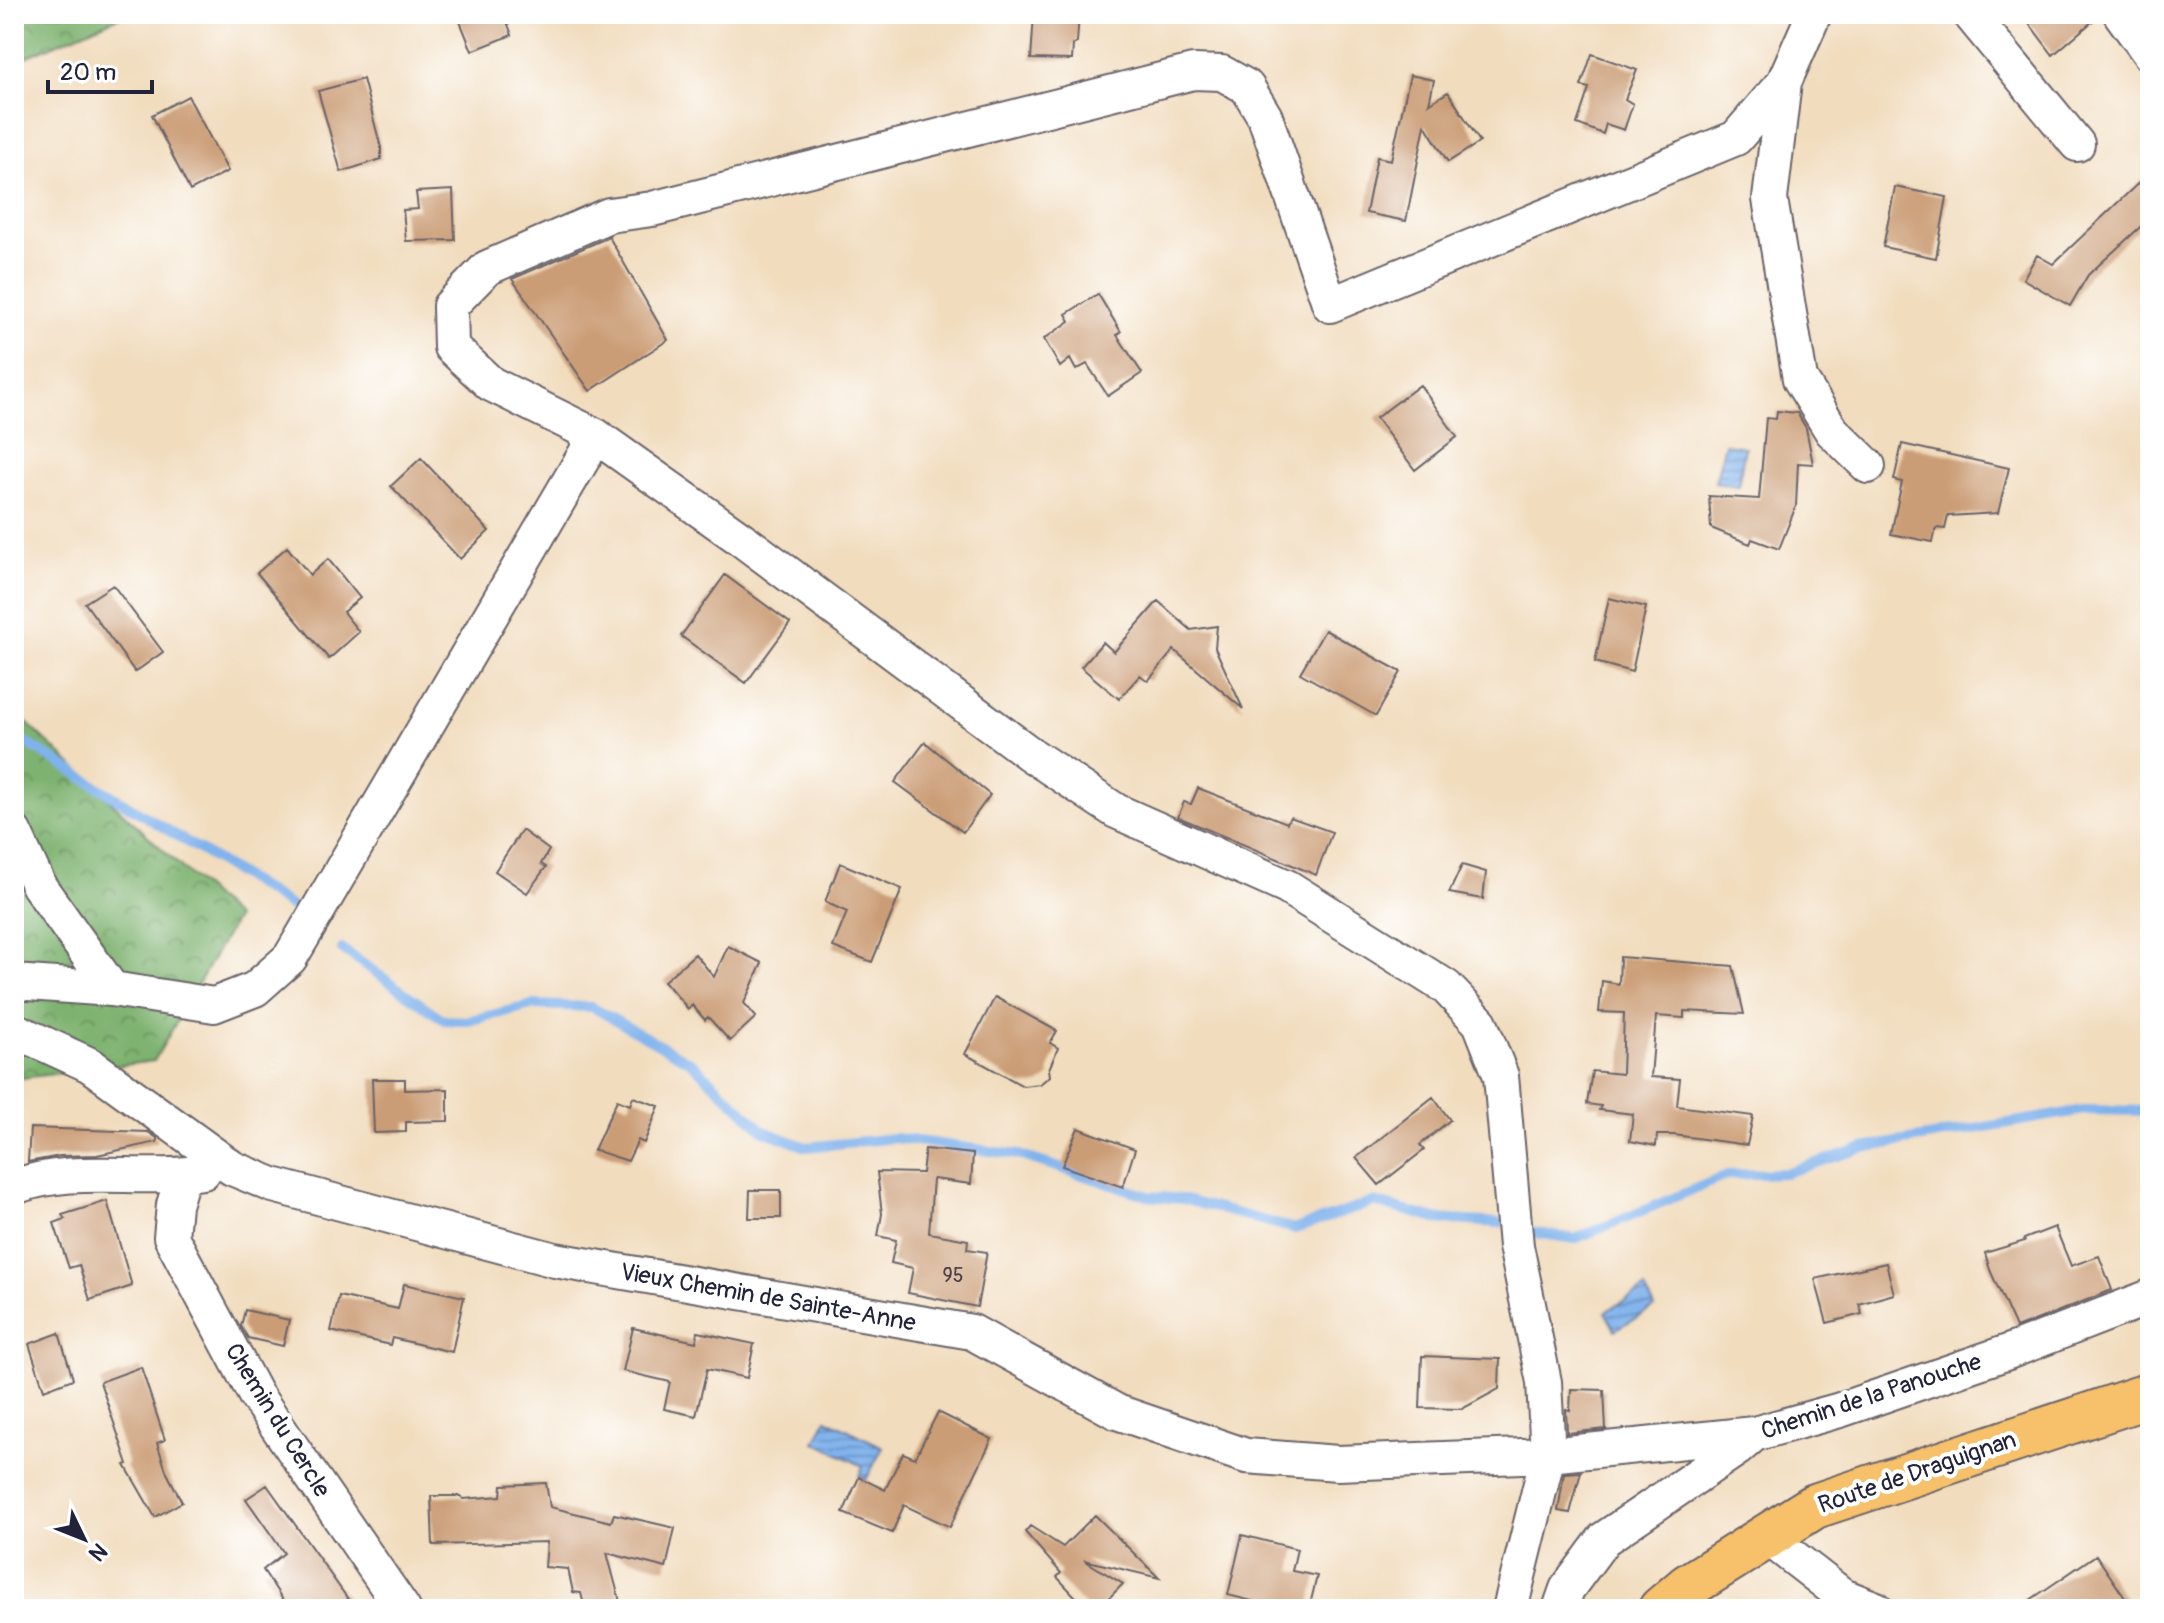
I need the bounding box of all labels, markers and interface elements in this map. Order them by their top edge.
scale bar [48,44,152,94]
text: 20 m [60,58,116,87]
street label: Vieux Chemin de Sainte-Anne [618,1257,918,1338]
house number: 95 [942,1263,964,1288]
street label: Chemin du Cercle [219,1338,337,1503]
street label: Chemin de la Panouche [1757,1347,1985,1446]
street label: Route de Draguignan [1814,1425,2020,1520]
north arrow [44,1499,124,1579]
text: N [82,1537,113,1567]

